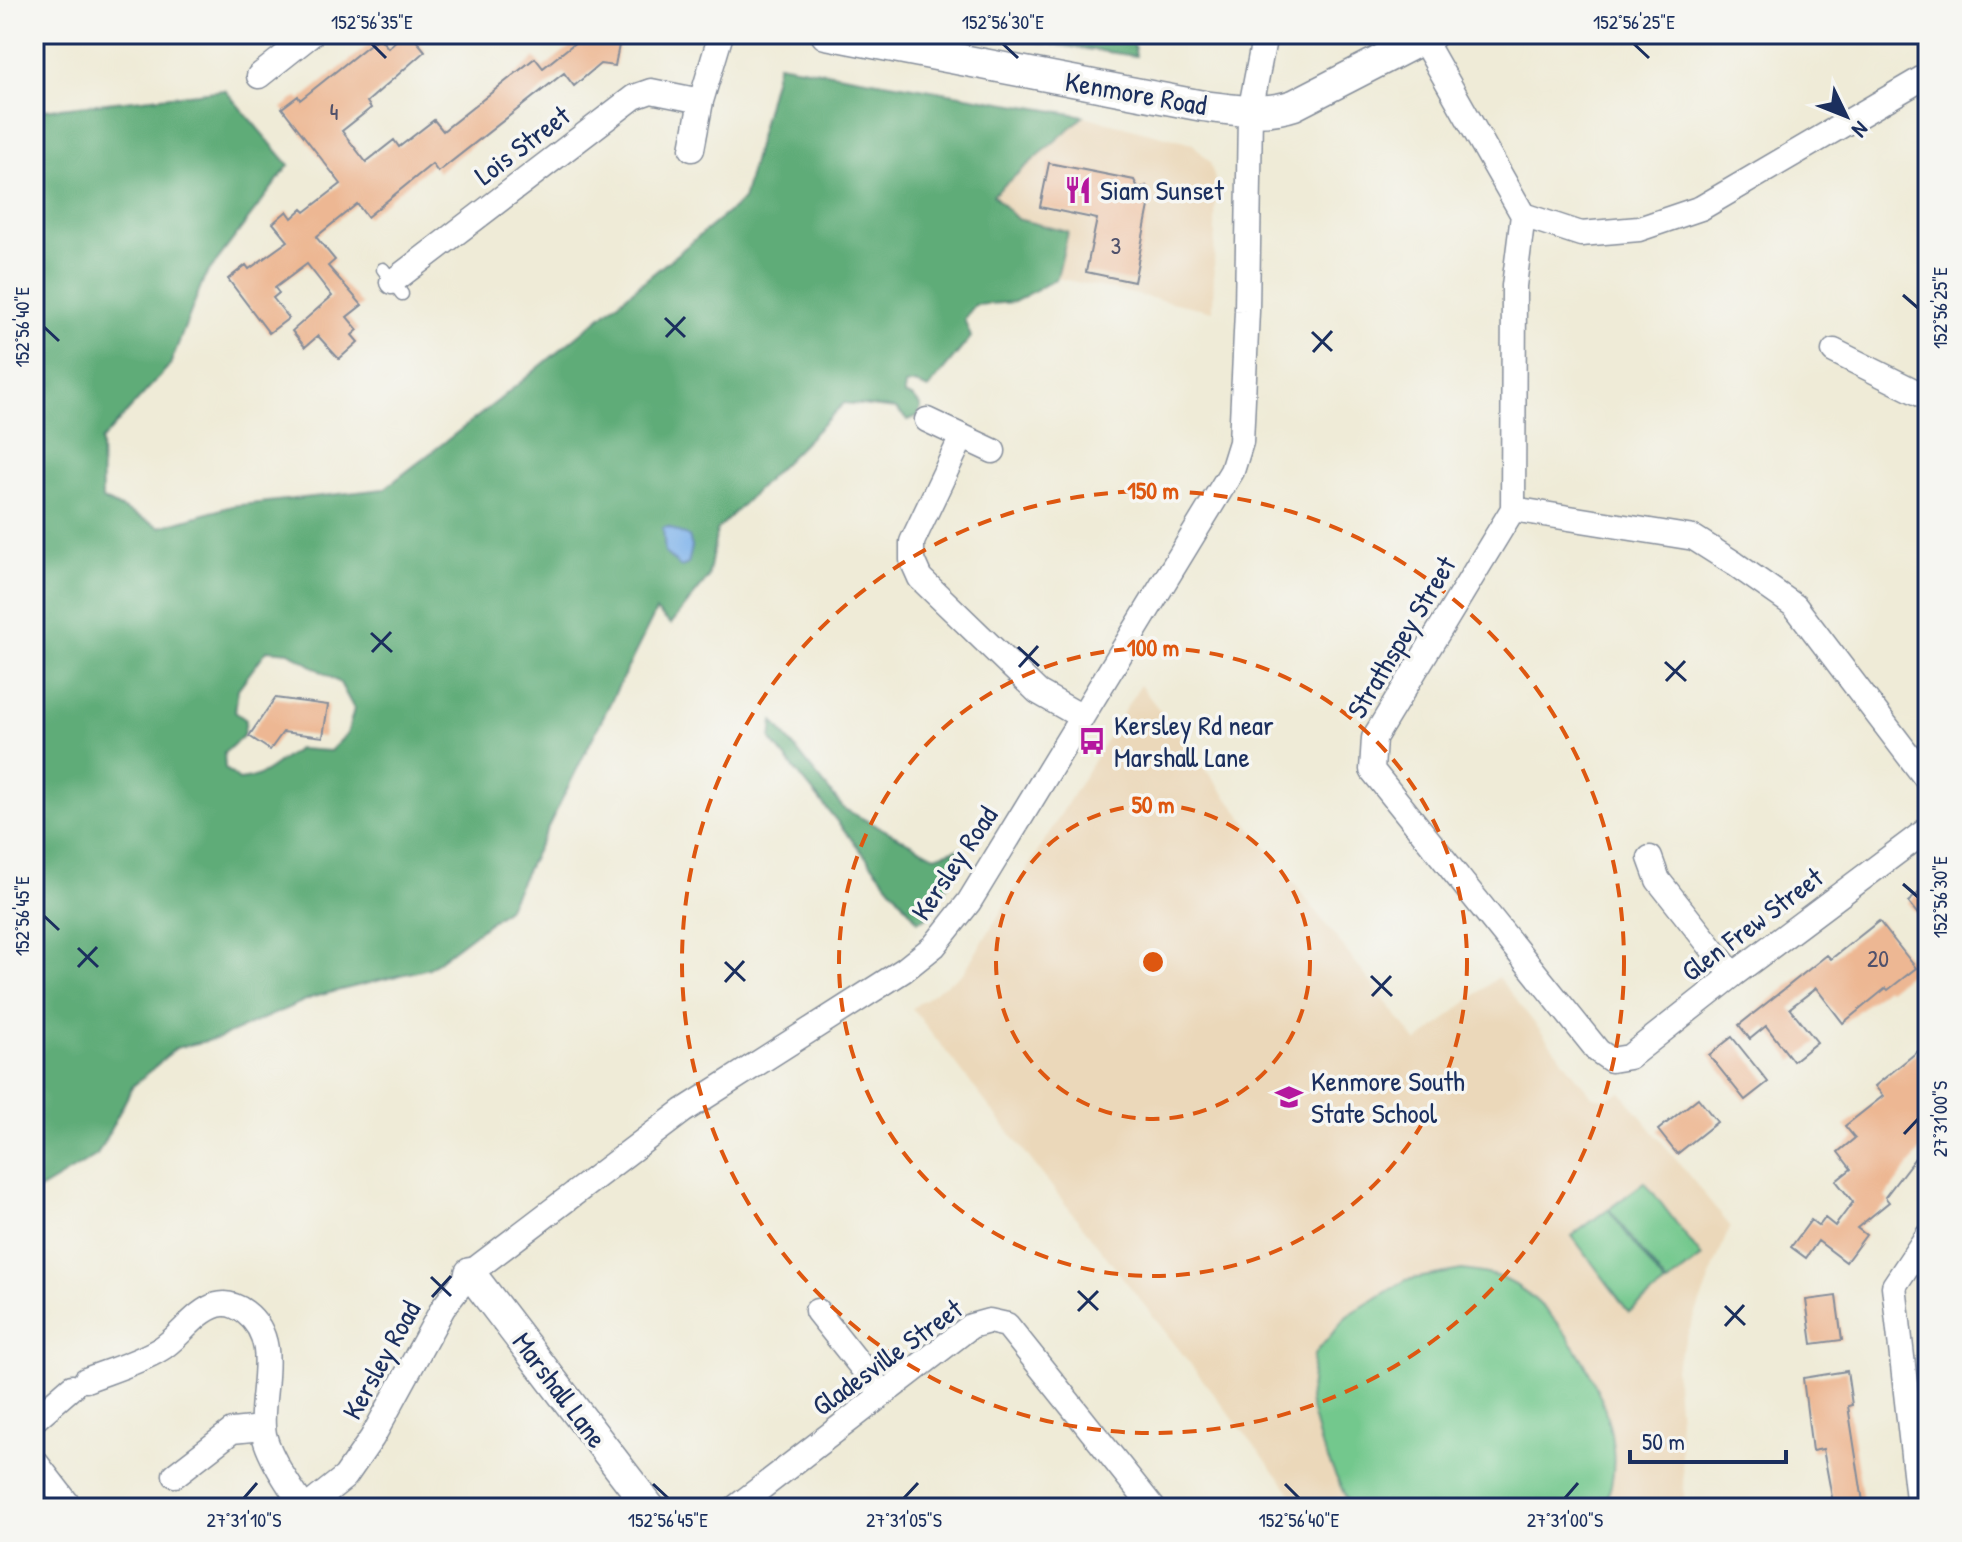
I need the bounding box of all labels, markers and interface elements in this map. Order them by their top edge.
text: 152°56'35"E [331,8,413,35]
text: 152°56'30"E [962,8,1044,35]
text: 152°56'25"E [1593,8,1675,35]
street label: Kenmore Road [1062,62,1210,124]
north arrow [1806,76,1886,156]
house number: 4 [330,95,339,127]
street label: Lois Street [466,96,578,193]
text: N [1845,115,1876,144]
place label: Siam Sunset [1100,171,1224,209]
restaurant icon: Siam Sunset [1063,175,1093,205]
house number: 3 [1111,229,1121,261]
text: 152°56'25"E [1926,267,1953,349]
text: 152°56'40"E [8,286,35,367]
text: 150 m [1127,474,1179,506]
street label: Strathspey Street [1338,548,1465,725]
text: 100 m [1127,631,1179,663]
place label: Kersley Rd near Marshall Lane [1114,706,1274,776]
bus stop icon: Kersley Rd near Marshall Lane [1077,726,1107,756]
text: 50 m [1132,788,1174,820]
street label: Kersley Road [902,798,1006,928]
text: 152°56'30"E [1926,856,1953,938]
street label: Glen Frew Street [1673,858,1831,990]
text: 152°56'45"E [8,876,35,956]
house number: 20 [1867,942,1889,974]
centre of rings [1139,948,1167,976]
place label: Kenmore South State School [1311,1062,1465,1132]
text: 27°31'00"S [1926,1081,1953,1157]
school or university icon: Kenmore South State School [1274,1082,1304,1112]
street label: Gladesville Street [804,1289,970,1424]
street label: Kersley Road [333,1294,429,1426]
street label: Marshall Lane [504,1324,616,1456]
scale bar [1630,1414,1786,1464]
text: 50 m [1642,1425,1685,1457]
text: 27°31'10"S [207,1506,281,1533]
text: 152°56'45"E [628,1506,708,1533]
text: 27°31'05"S [866,1506,942,1533]
text: 152°56'40"E [1259,1506,1340,1533]
text: 27°31'00"S [1527,1506,1603,1533]

